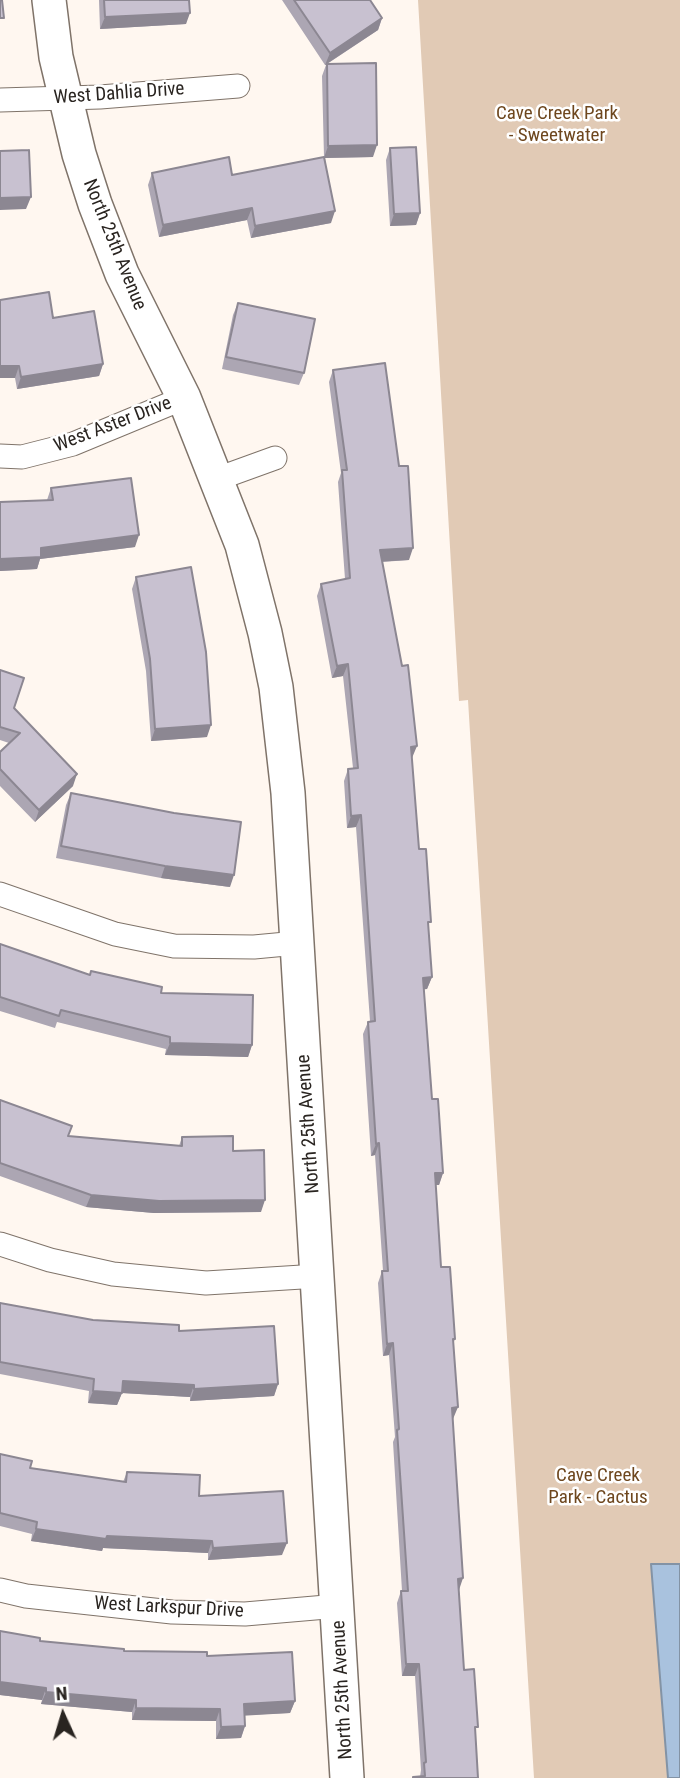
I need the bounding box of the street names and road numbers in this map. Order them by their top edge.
street label: West Dahlia Drive [53,78,185,110]
street label: North 25th Avenue [77,176,151,314]
street label: West Aster Drive [51,392,175,458]
street label: North 25th Avenue [293,1054,325,1194]
street label: West Larkspur Drive [94,1593,244,1623]
street label: North 25th Avenue [328,1620,358,1760]

